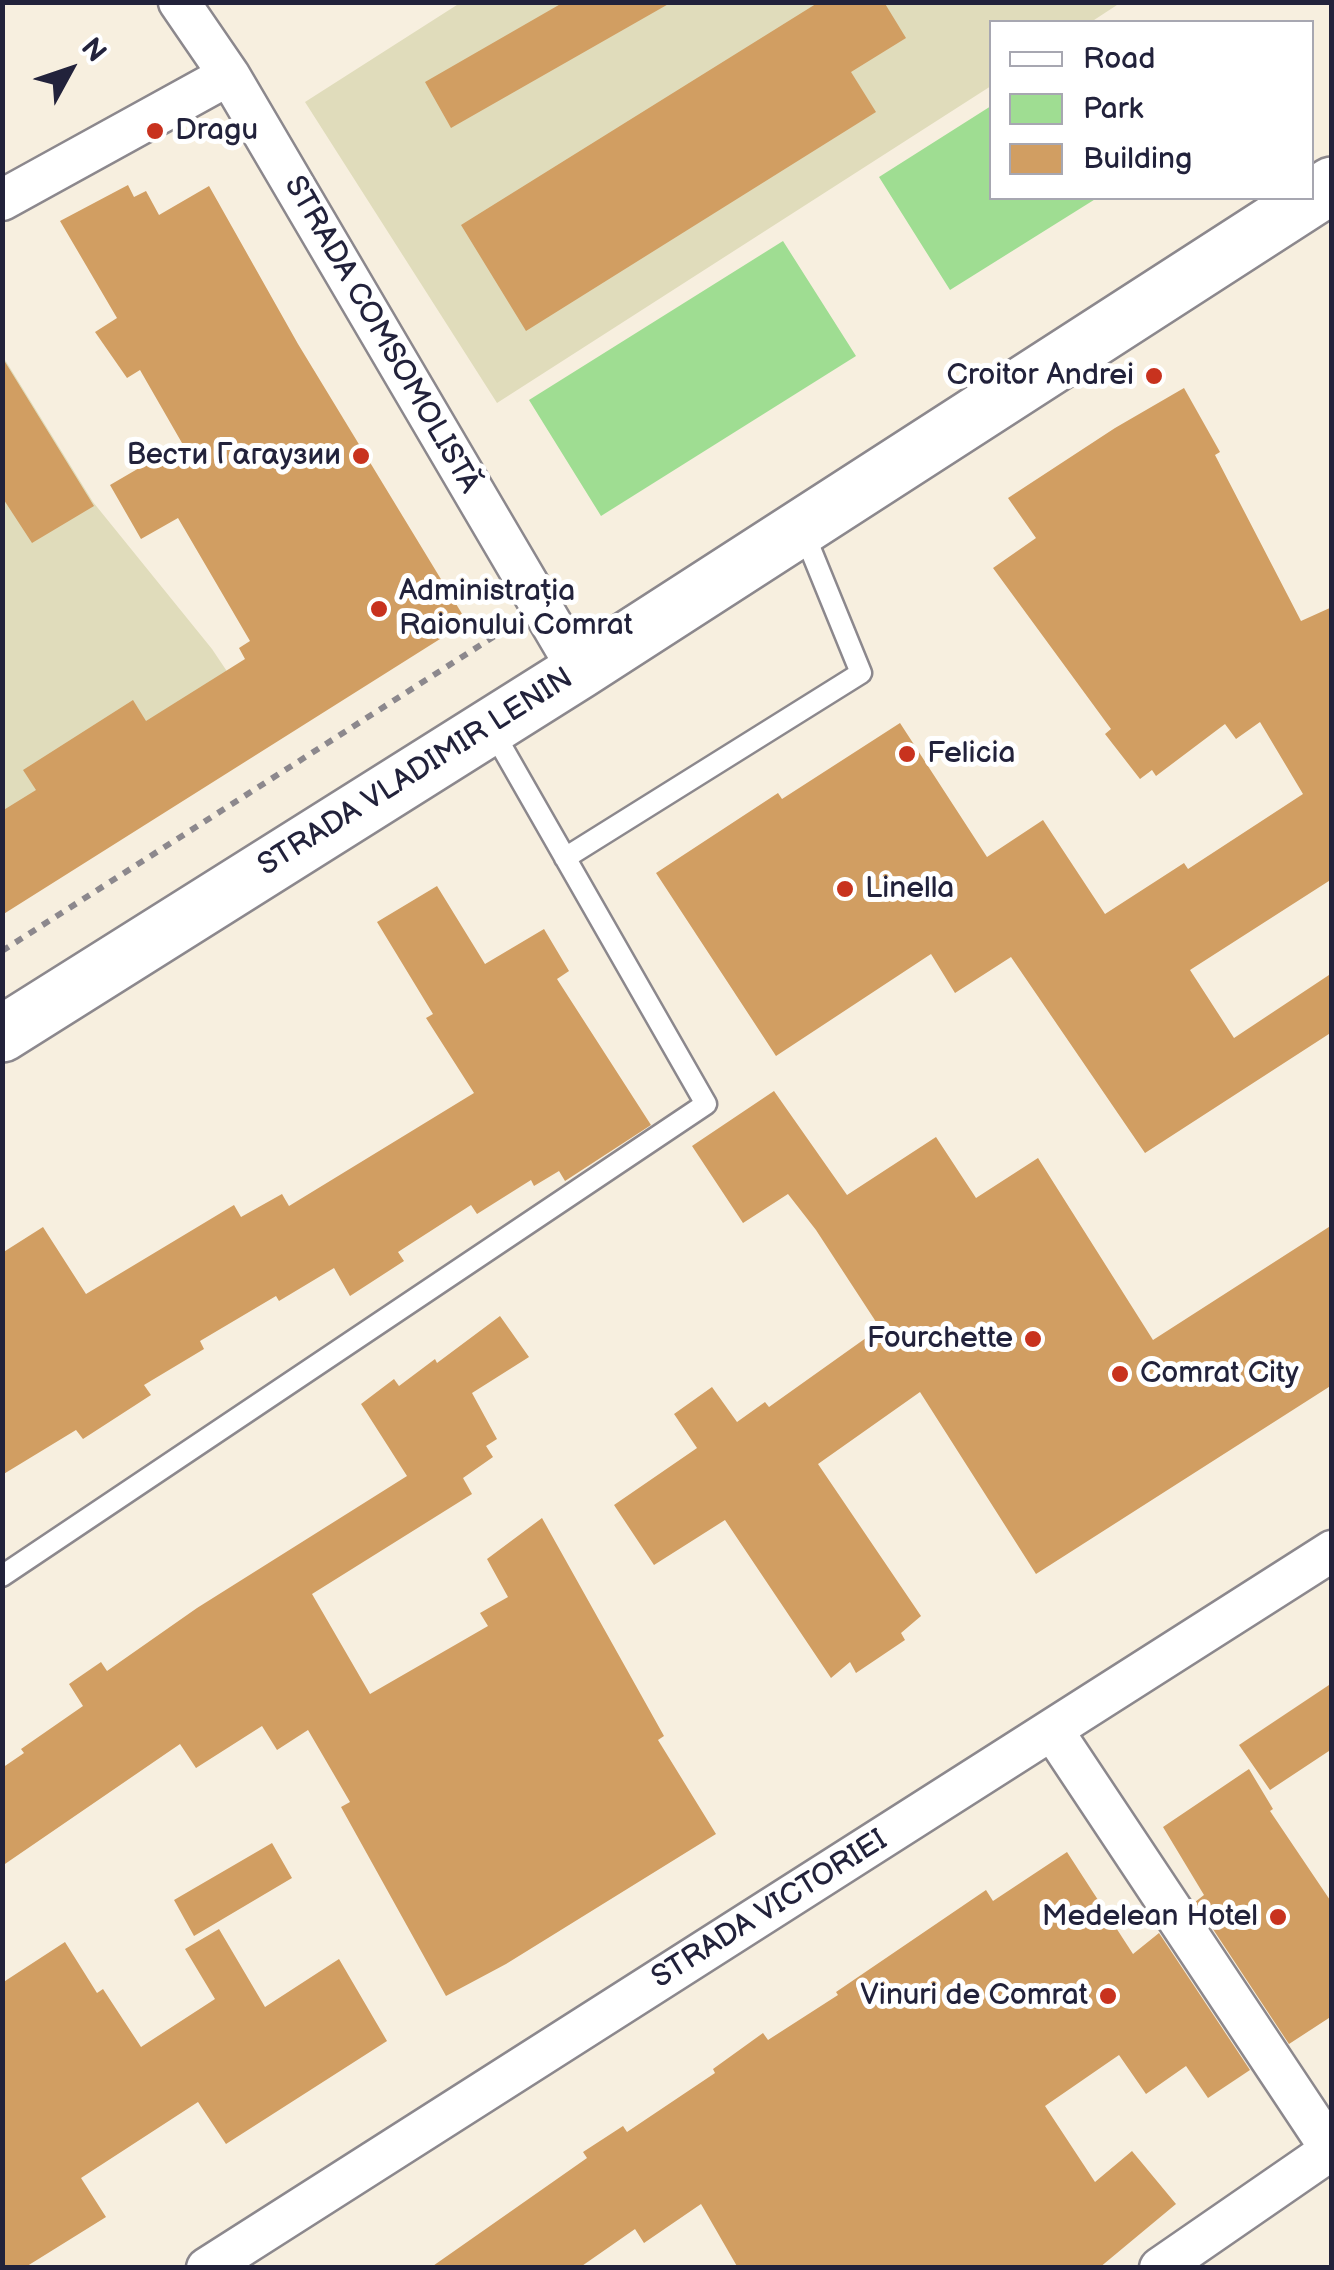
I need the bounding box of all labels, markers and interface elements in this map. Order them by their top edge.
north arrow [20,20,120,120]
legend [989,20,1314,200]
text: N [74,32,113,69]
text: Road [1083,41,1156,77]
text: Park [1083,91,1143,127]
place label: Dragu [175,113,258,149]
marker: Dragu [144,120,166,142]
text: Building [1083,141,1192,177]
street label: STRADA COMSOMOLISTĂ [275,170,487,500]
place label: Croitor Andrei [947,358,1134,394]
marker: Croitor Andrei [1143,365,1165,387]
place label: Вести Гагаузии [127,438,341,474]
marker: Вести Гагаузии [350,445,372,467]
place label: Administrația Raionului Comrat [399,574,633,644]
marker: Administrația Raionului Comrat [368,598,390,620]
street label: STRADA VLADIMIR LENIN [252,661,580,885]
place label: Felicia [927,736,1015,772]
marker: Felicia [896,743,918,765]
place label: Linella [865,871,954,907]
marker: Linella [834,878,856,900]
place label: Fourchette [867,1321,1013,1357]
marker: Fourchette [1022,1328,1044,1350]
place label: Comrat City [1140,1356,1299,1392]
marker: Comrat City [1109,1363,1131,1385]
street label: STRADA VICTORIEI [646,1823,894,1997]
place label: Medelean Hotel [1042,1899,1258,1935]
marker: Medelean Hotel [1267,1906,1289,1928]
place label: Vinuri de Comrat [860,1978,1088,2014]
marker: Vinuri de Comrat [1097,1985,1119,2007]

